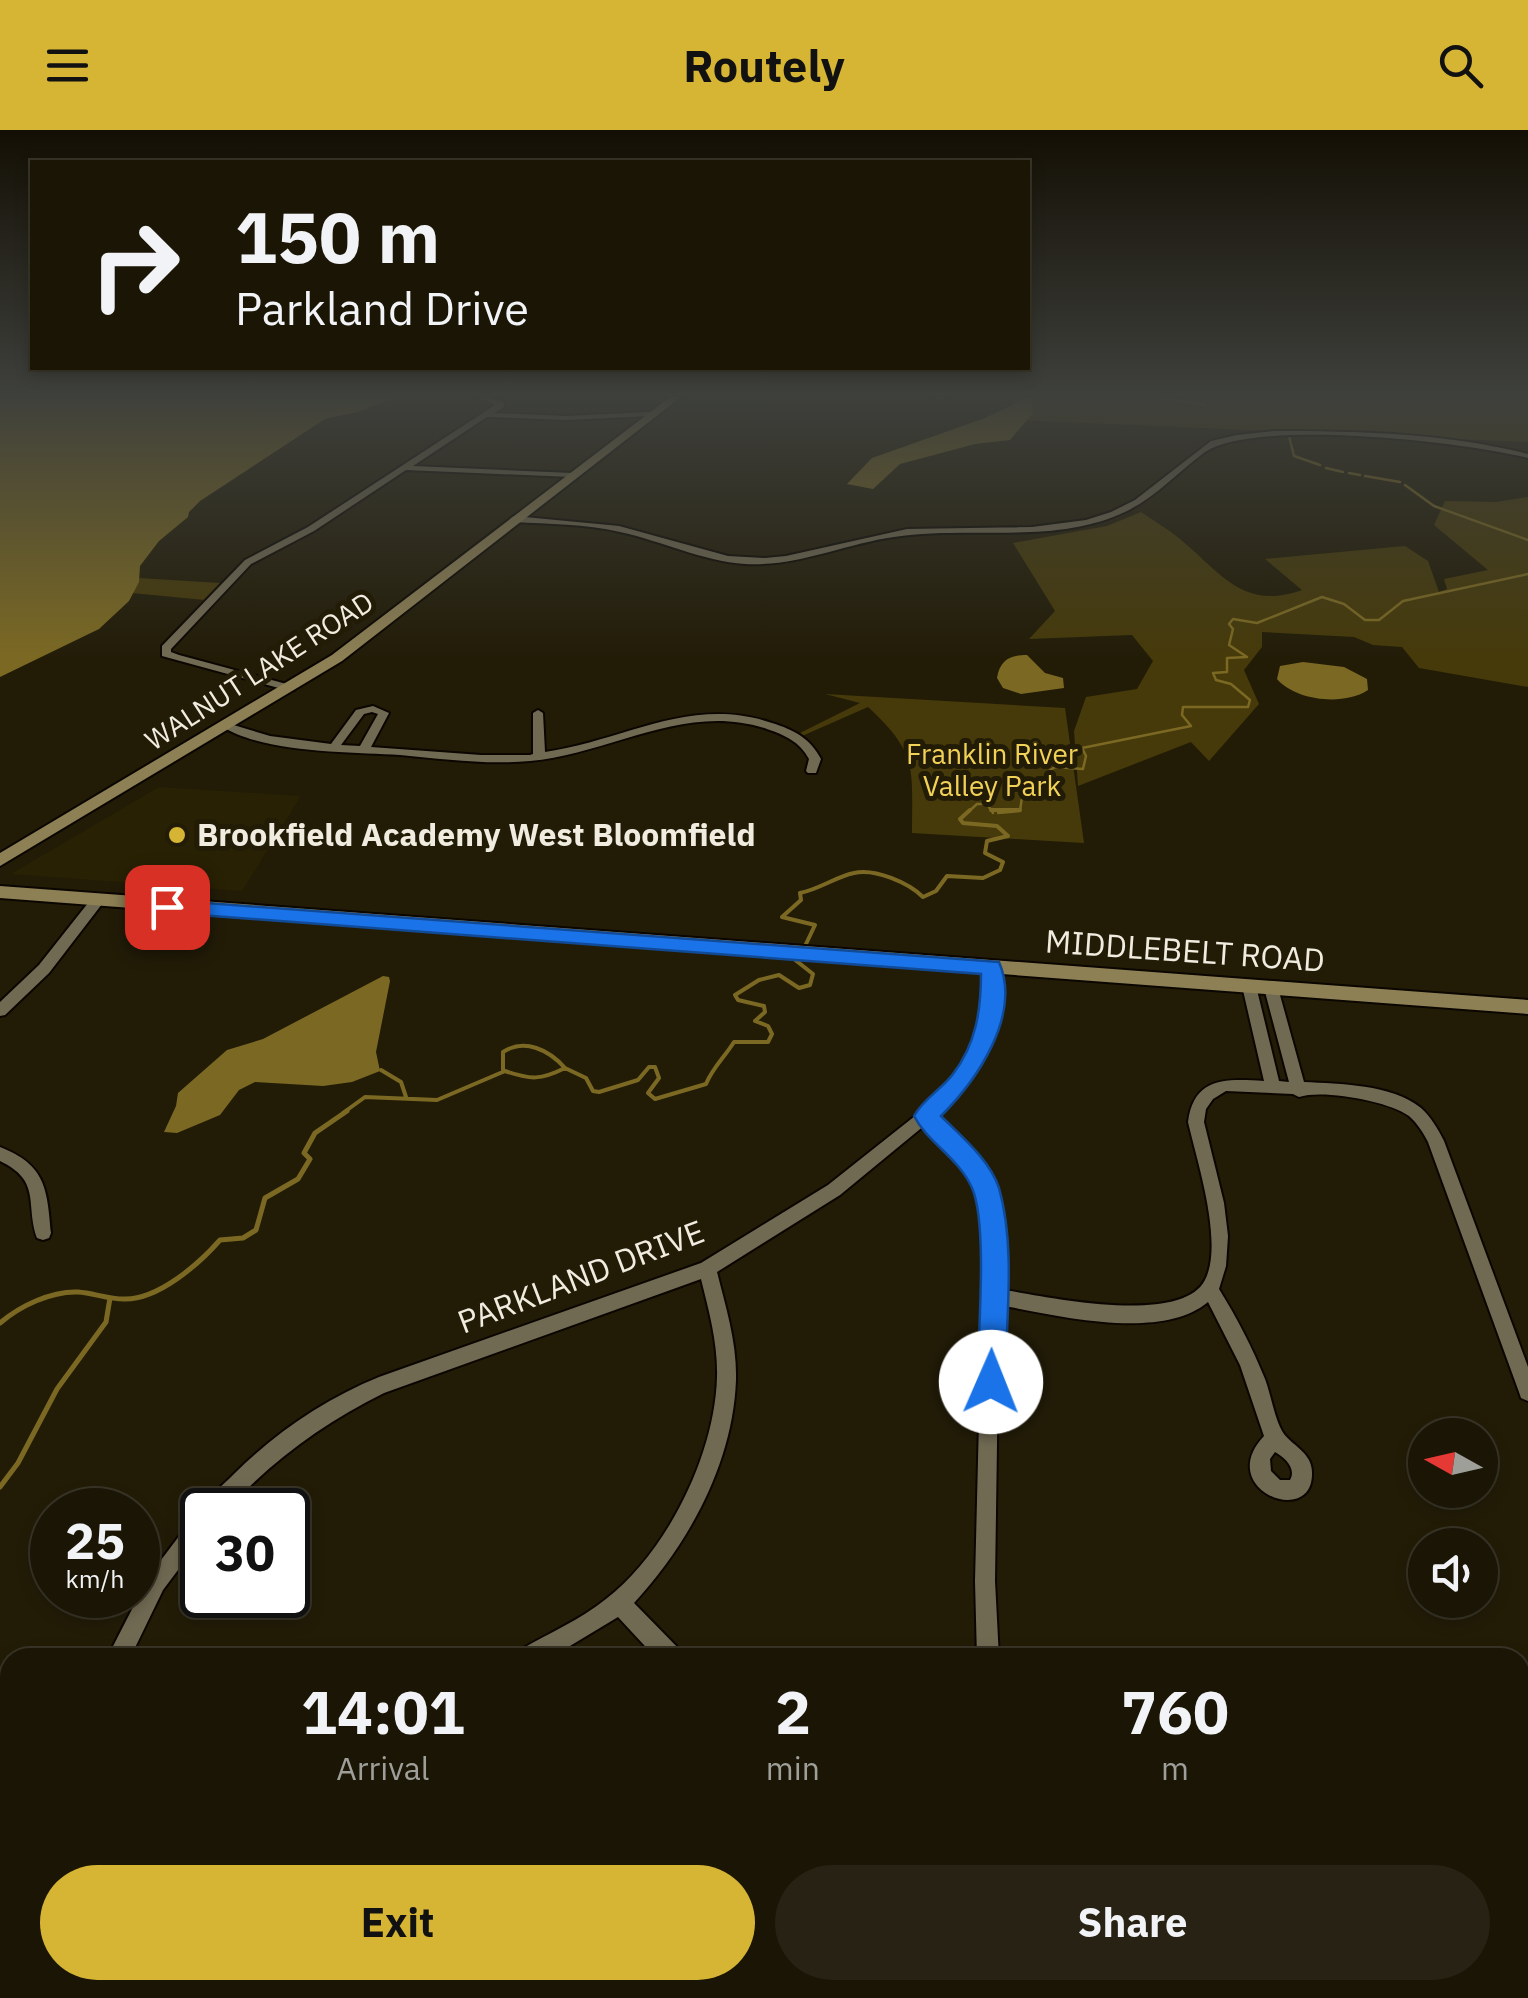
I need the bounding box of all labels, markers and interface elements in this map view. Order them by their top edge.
text: Routely [683,36,845,94]
icon: menu [40,38,95,93]
icon: search [1433,38,1488,93]
text: 150 m [235,191,440,282]
icon: right [70,200,200,330]
text: Parkland Drive [235,279,529,337]
street label: WALNUT LAKE ROAD [137,583,380,758]
park label: Franklin River Valley Park [906,735,1078,804]
place label: Brookfield Academy West Bloomfield [197,813,756,855]
marker: Brookfield Academy West Bloomfield [166,824,188,846]
pin [125,865,210,950]
icon: arrive [140,880,195,935]
street label: MIDDLEBELT ROAD [1044,919,1326,981]
street label: PARKLAND DRIVE [451,1210,710,1342]
position arrow [939,1330,1043,1434]
north arrow [1408,1418,1498,1508]
map controls [1408,1418,1498,1618]
speed limit sign: 30 [180,1488,310,1618]
text: 25 [65,1508,125,1573]
button: sound [1408,1528,1498,1618]
text: km/h [66,1562,124,1595]
text: 14:01 [301,1672,465,1751]
text: 2 [775,1672,811,1751]
text: 760 [1121,1672,1229,1751]
text: Arrival [336,1747,430,1789]
text: min [766,1747,820,1789]
text: m [1161,1747,1189,1789]
button: Exit [40,1865,755,1980]
button: Share [775,1865,1490,1980]

